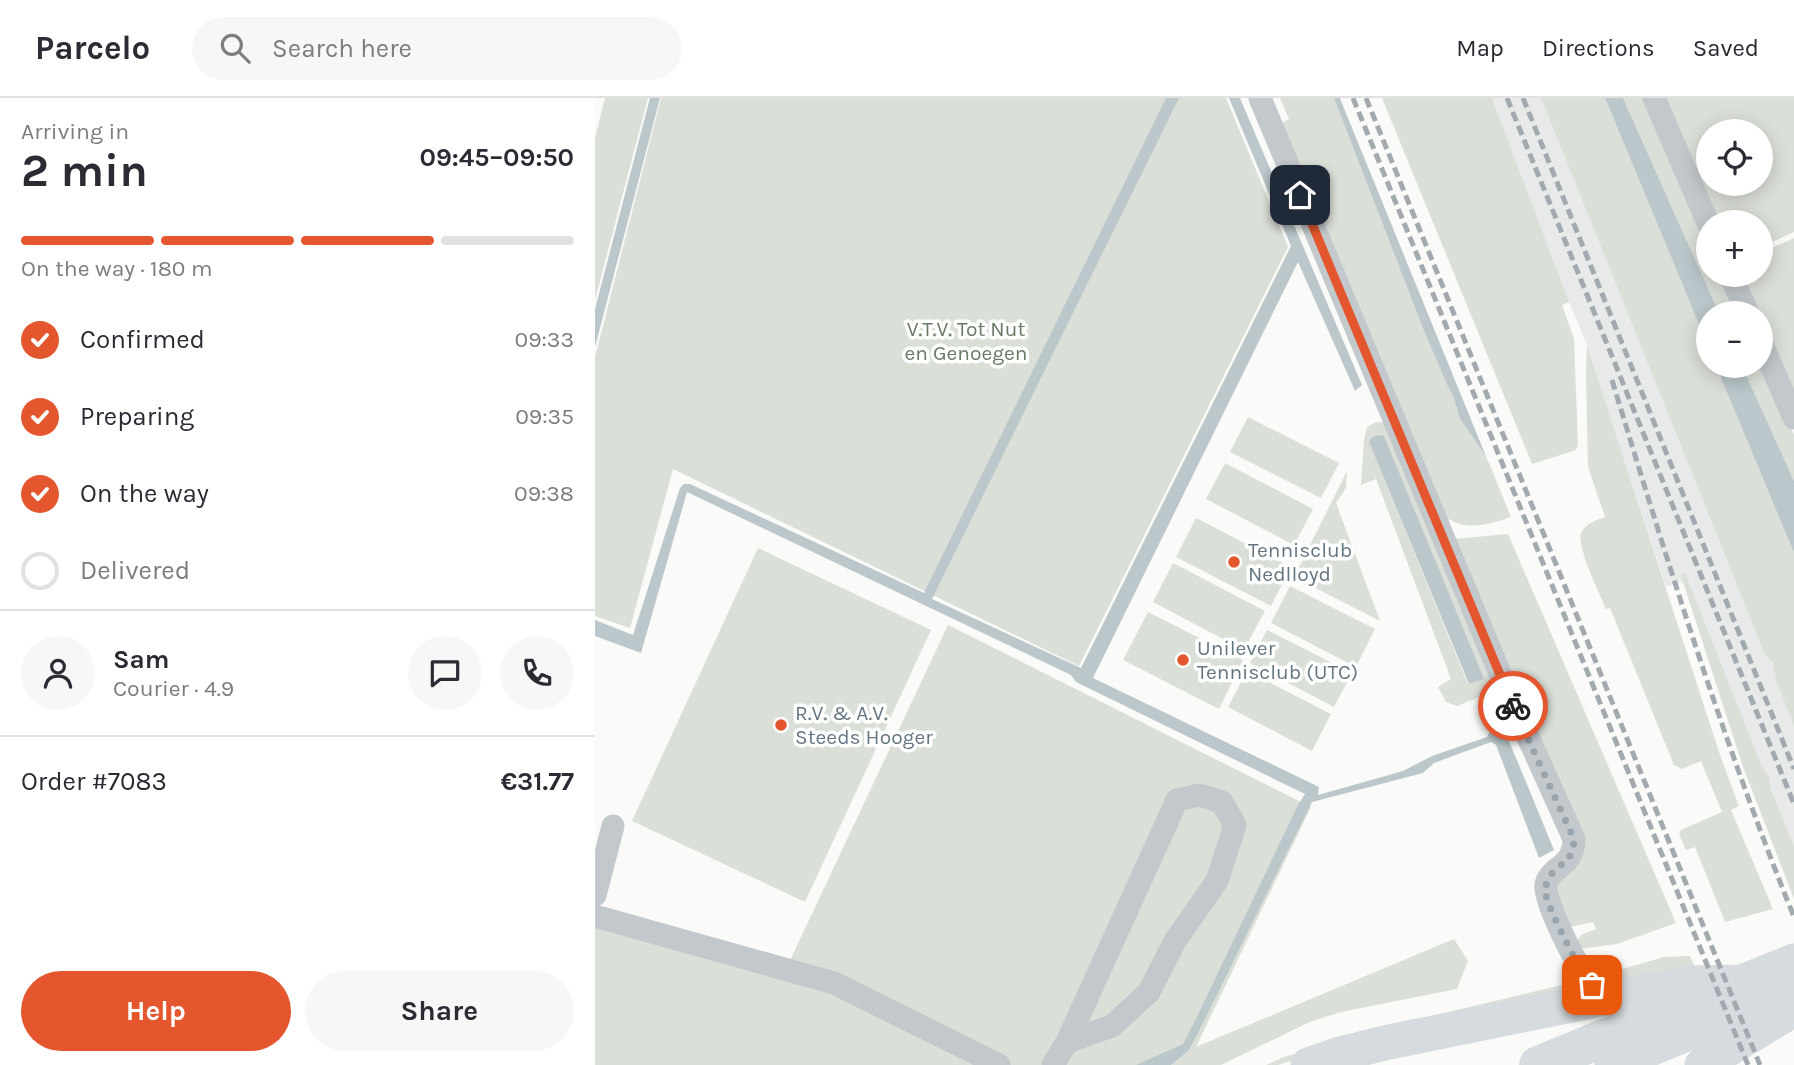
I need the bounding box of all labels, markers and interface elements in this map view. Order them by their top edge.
search box [192,17,682,80]
text: Parcelo [35,29,150,67]
icon: search [216,29,254,67]
text: Search here [272,33,412,64]
text: Map [1456,34,1504,62]
text: Directions [1542,34,1655,62]
text: Saved [1693,34,1759,62]
text: Arriving in [21,118,129,145]
map controls [1696,119,1773,378]
button: locate [1696,119,1773,196]
text: 09:45–09:50 [420,142,574,173]
text: 2 min [21,144,148,198]
pin [1270,165,1330,225]
icon: home [1281,176,1319,214]
button: + [1696,210,1773,287]
text: On the way · 180 m [21,255,212,282]
button: − [1696,301,1773,378]
park label: V.T.V. Tot Nut en Genoegen [905,317,1028,365]
icon: check [21,321,59,359]
text: Confirmed [80,324,205,355]
text: 09:33 [515,326,574,353]
icon: check [21,398,59,436]
text: Preparing [80,401,194,432]
text: 09:35 [515,403,574,430]
icon: check [21,475,59,513]
text: On the way [80,478,209,509]
text: 09:38 [514,480,574,507]
place label: Tennisclub Nedlloyd [1248,538,1352,586]
marker: Tennisclub Nedlloyd [1226,554,1242,570]
text: Delivered [80,555,190,586]
button: person [21,636,95,710]
button: chat [408,636,482,710]
button: phone [500,636,574,710]
place label: Unilever Tennisclub (UTC) [1197,636,1358,684]
text: Sam [113,644,169,675]
marker: Unilever Tennisclub (UTC) [1175,652,1191,668]
courier [1478,671,1548,741]
text: Courier · 4.9 [113,675,234,702]
icon: bike [1494,687,1532,725]
place label: R.V. & A.V. Steeds Hooger [795,701,933,749]
marker: R.V. & A.V. Steeds Hooger [773,717,789,733]
text: Order #7083 [21,766,167,797]
text: €31.77 [501,766,574,797]
pin [1562,955,1622,1015]
icon: bag [1573,966,1611,1004]
button: Help [21,971,291,1051]
button: Share [305,971,574,1051]

